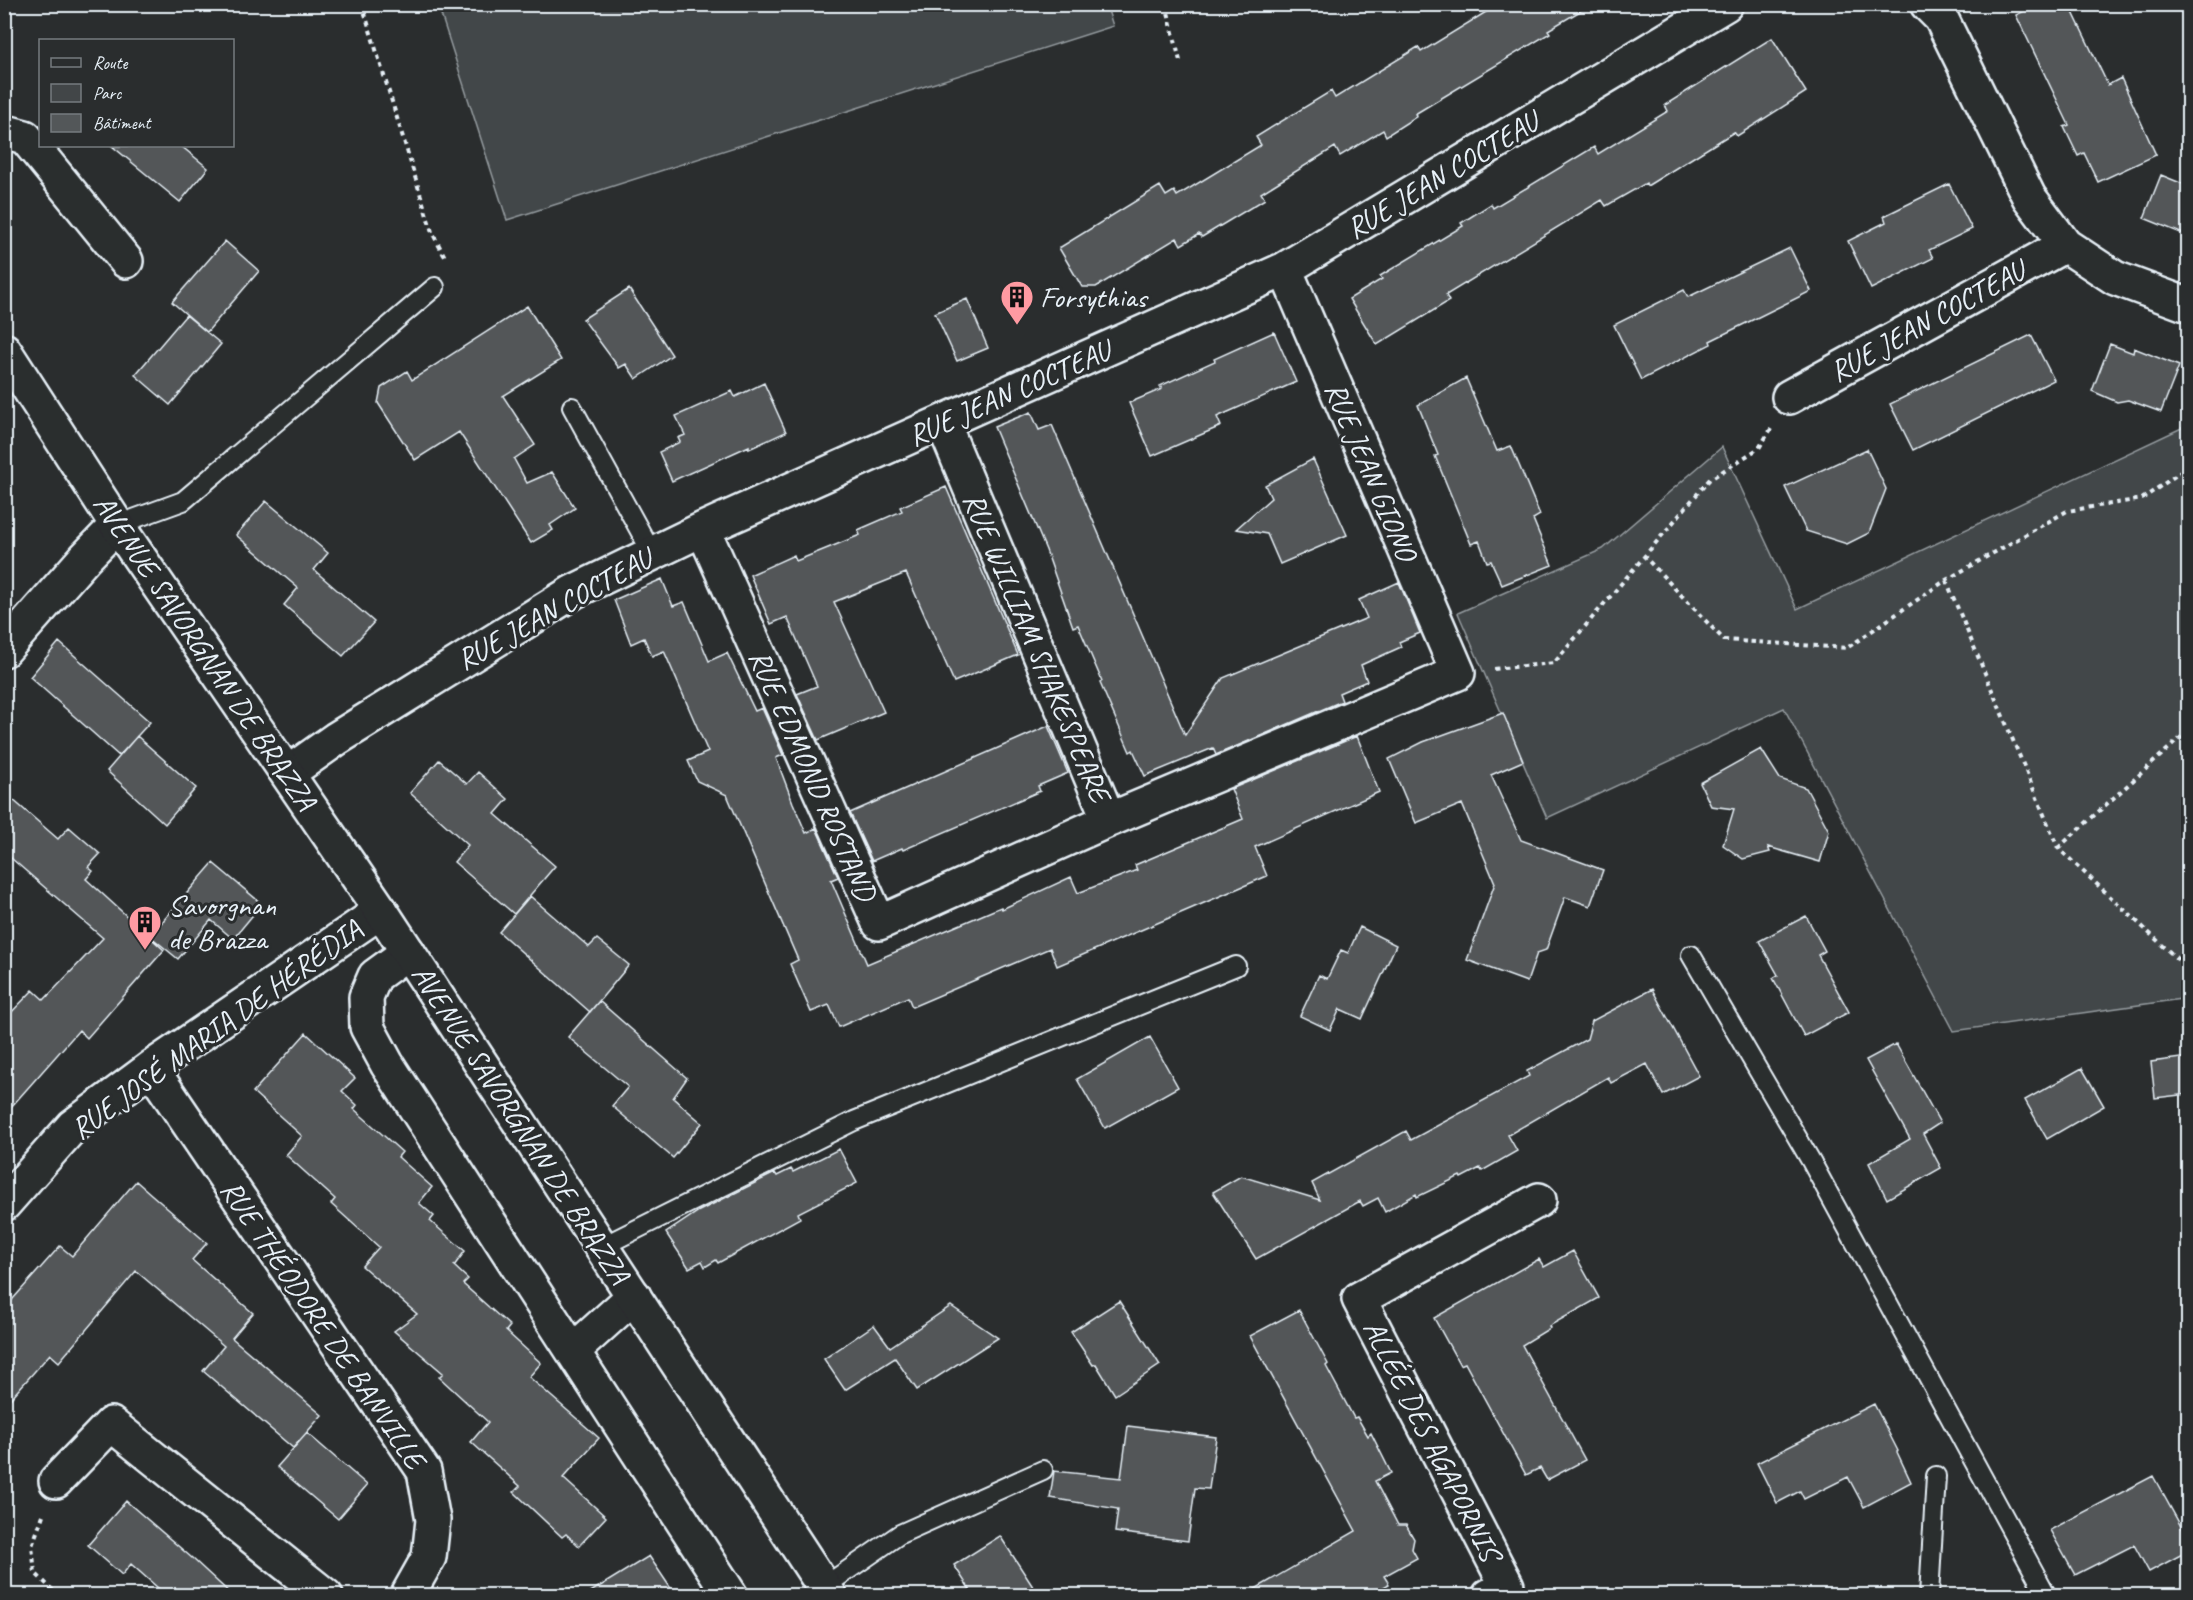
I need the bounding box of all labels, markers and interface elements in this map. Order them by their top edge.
legend [39,39,234,147]
text: Route [93,52,128,74]
text: Parc [93,82,122,104]
street label: RUE JEAN COCTEAU [1339,100,1549,247]
text: Bâtiment [93,112,153,134]
street label: RUE JEAN COCTEAU [1823,249,2035,390]
place label: Forsythias [1040,278,1149,316]
building icon: Forsythias [999,279,1035,326]
street label: RUE JEAN COCTEAU [902,330,1120,455]
street label: RUE JEAN GIONO [1316,376,1427,569]
street label: AVENUE SAVORGNAN DE BRAZZA [85,487,326,819]
street label: RUE WILLIAM SHAKESPEARE [955,487,1121,811]
street label: RUE JEAN COCTEAU [450,537,662,678]
street label: RUE EDMOND ROSTAND [741,644,886,909]
place label: Savorgnan de Brazza [168,886,277,958]
building icon: Savorgnan de Brazza [127,904,163,951]
street label: RUE JOSÉ MARIA DE HÉRÉDIA [63,910,370,1147]
street label: AVENUE SAVORGNAN DE BRAZZA [403,957,640,1292]
street label: RUE THÉODORE DE BANVILLE [212,1172,436,1479]
street label: ALLÉE DES AGAPORNIS [1355,1313,1512,1572]

